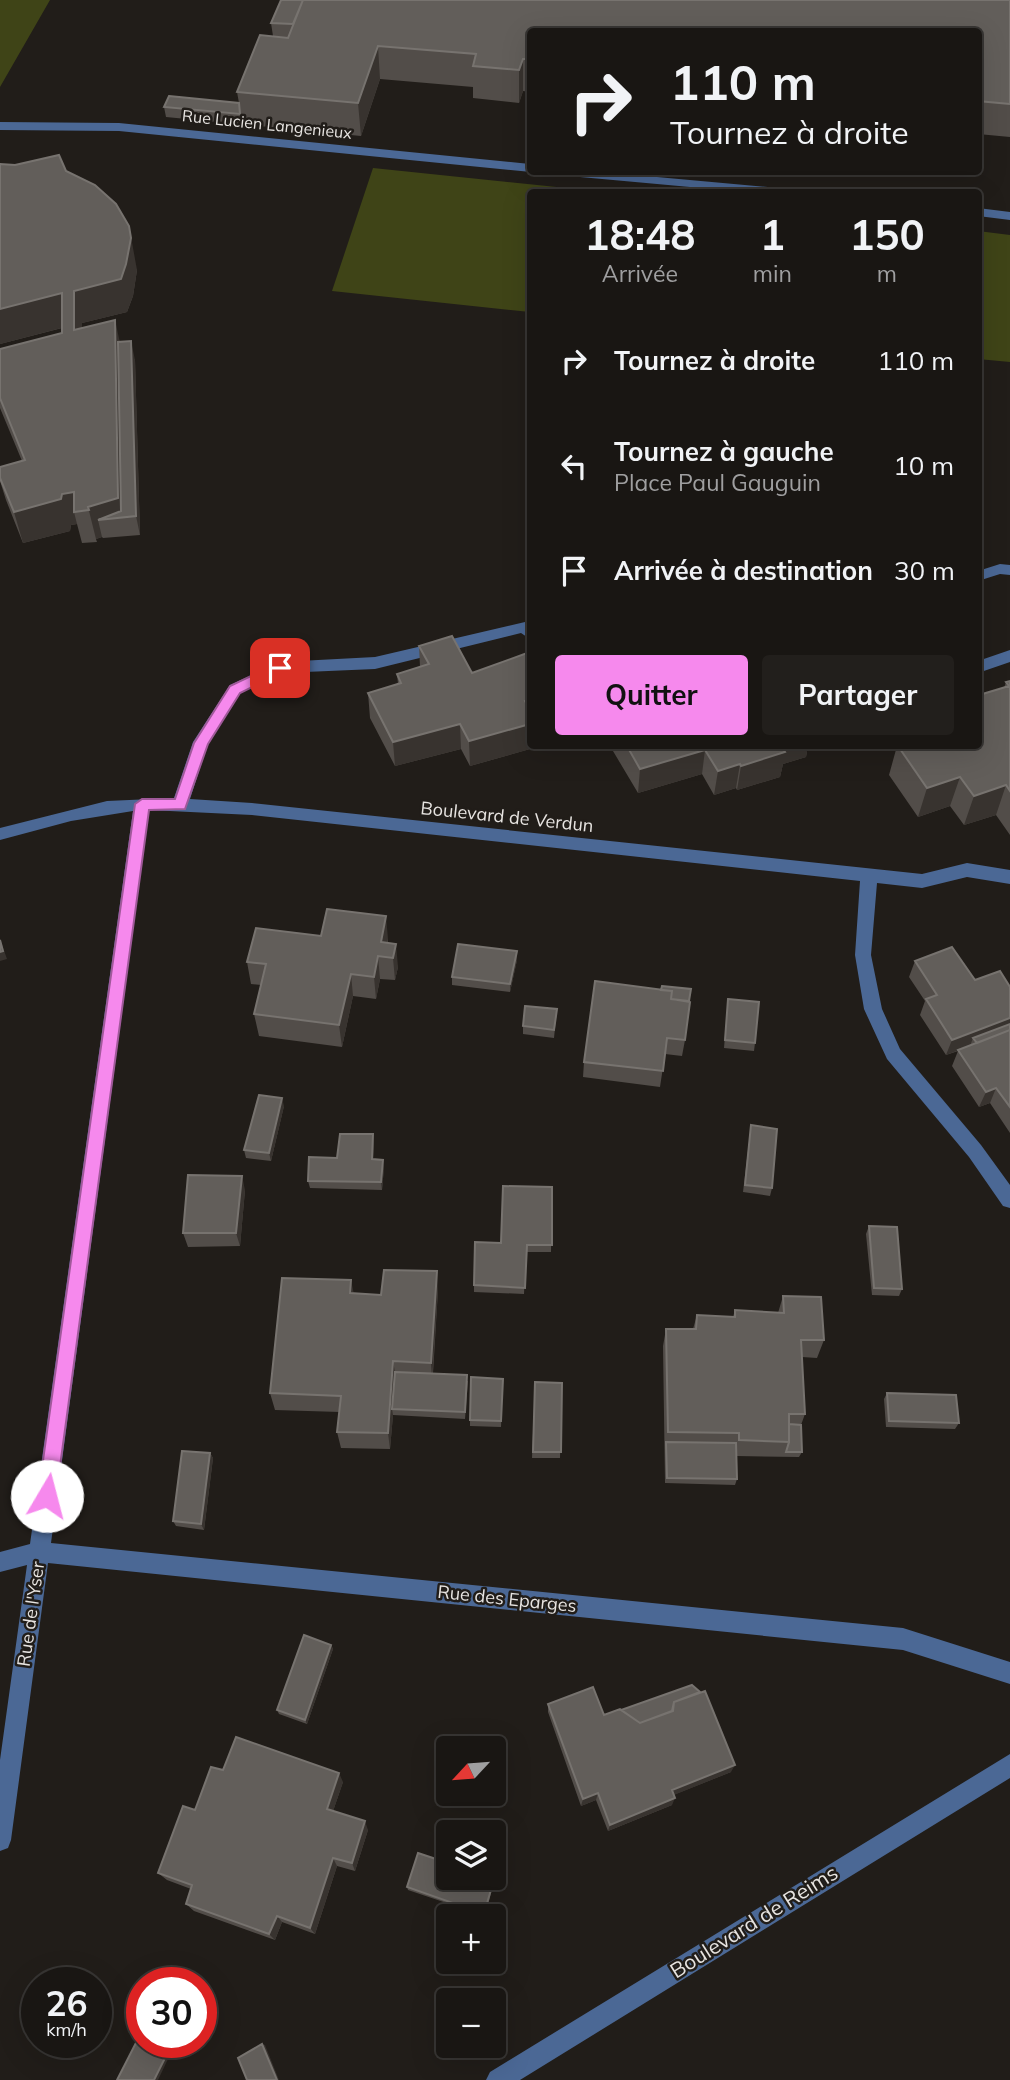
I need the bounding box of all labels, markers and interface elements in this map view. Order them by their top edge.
text: 110 m [670,51,816,112]
icon: right [555,56,646,147]
street label: Rue Lucien Langenieux [181,105,353,143]
text: Tournez à droite [670,112,909,152]
text: 18:48 [584,208,695,261]
text: 1 [760,208,785,261]
text: 150 [849,208,925,261]
text: Arrivée [602,259,678,288]
text: min [753,259,792,288]
text: m [877,259,897,288]
icon: right [555,342,593,380]
text: Tournez à droite [614,344,815,377]
text: 110 m [878,344,954,377]
text: Tournez à gauche [614,435,834,468]
icon: left [555,447,593,485]
text: 10 m [893,449,954,482]
text: Place Paul Gauguin [614,468,821,497]
icon: arrive [555,552,593,590]
text: Arrivée à destination [614,554,873,587]
text: 30 m [894,554,955,587]
pin [250,638,310,698]
icon: arrive [261,649,299,687]
button: Quitter [555,655,748,735]
button: Partager [762,655,954,735]
street label: Boulevard de Verdun [419,796,595,837]
position arrow [10,1459,84,1533]
street label: Rue de l'Yser [12,1560,49,1668]
street label: Rue des Eparges [436,1580,578,1617]
north arrow [436,1736,506,1806]
map controls [436,1736,506,2058]
button: layers [436,1820,506,1890]
street label: Boulevard de Reims [665,1859,842,1983]
button: + [436,1904,506,1974]
speed limit sign: 30 [126,1967,217,2058]
text: 26 [45,1981,88,2025]
button: − [436,1988,506,2058]
text: km/h [46,2018,87,2041]

